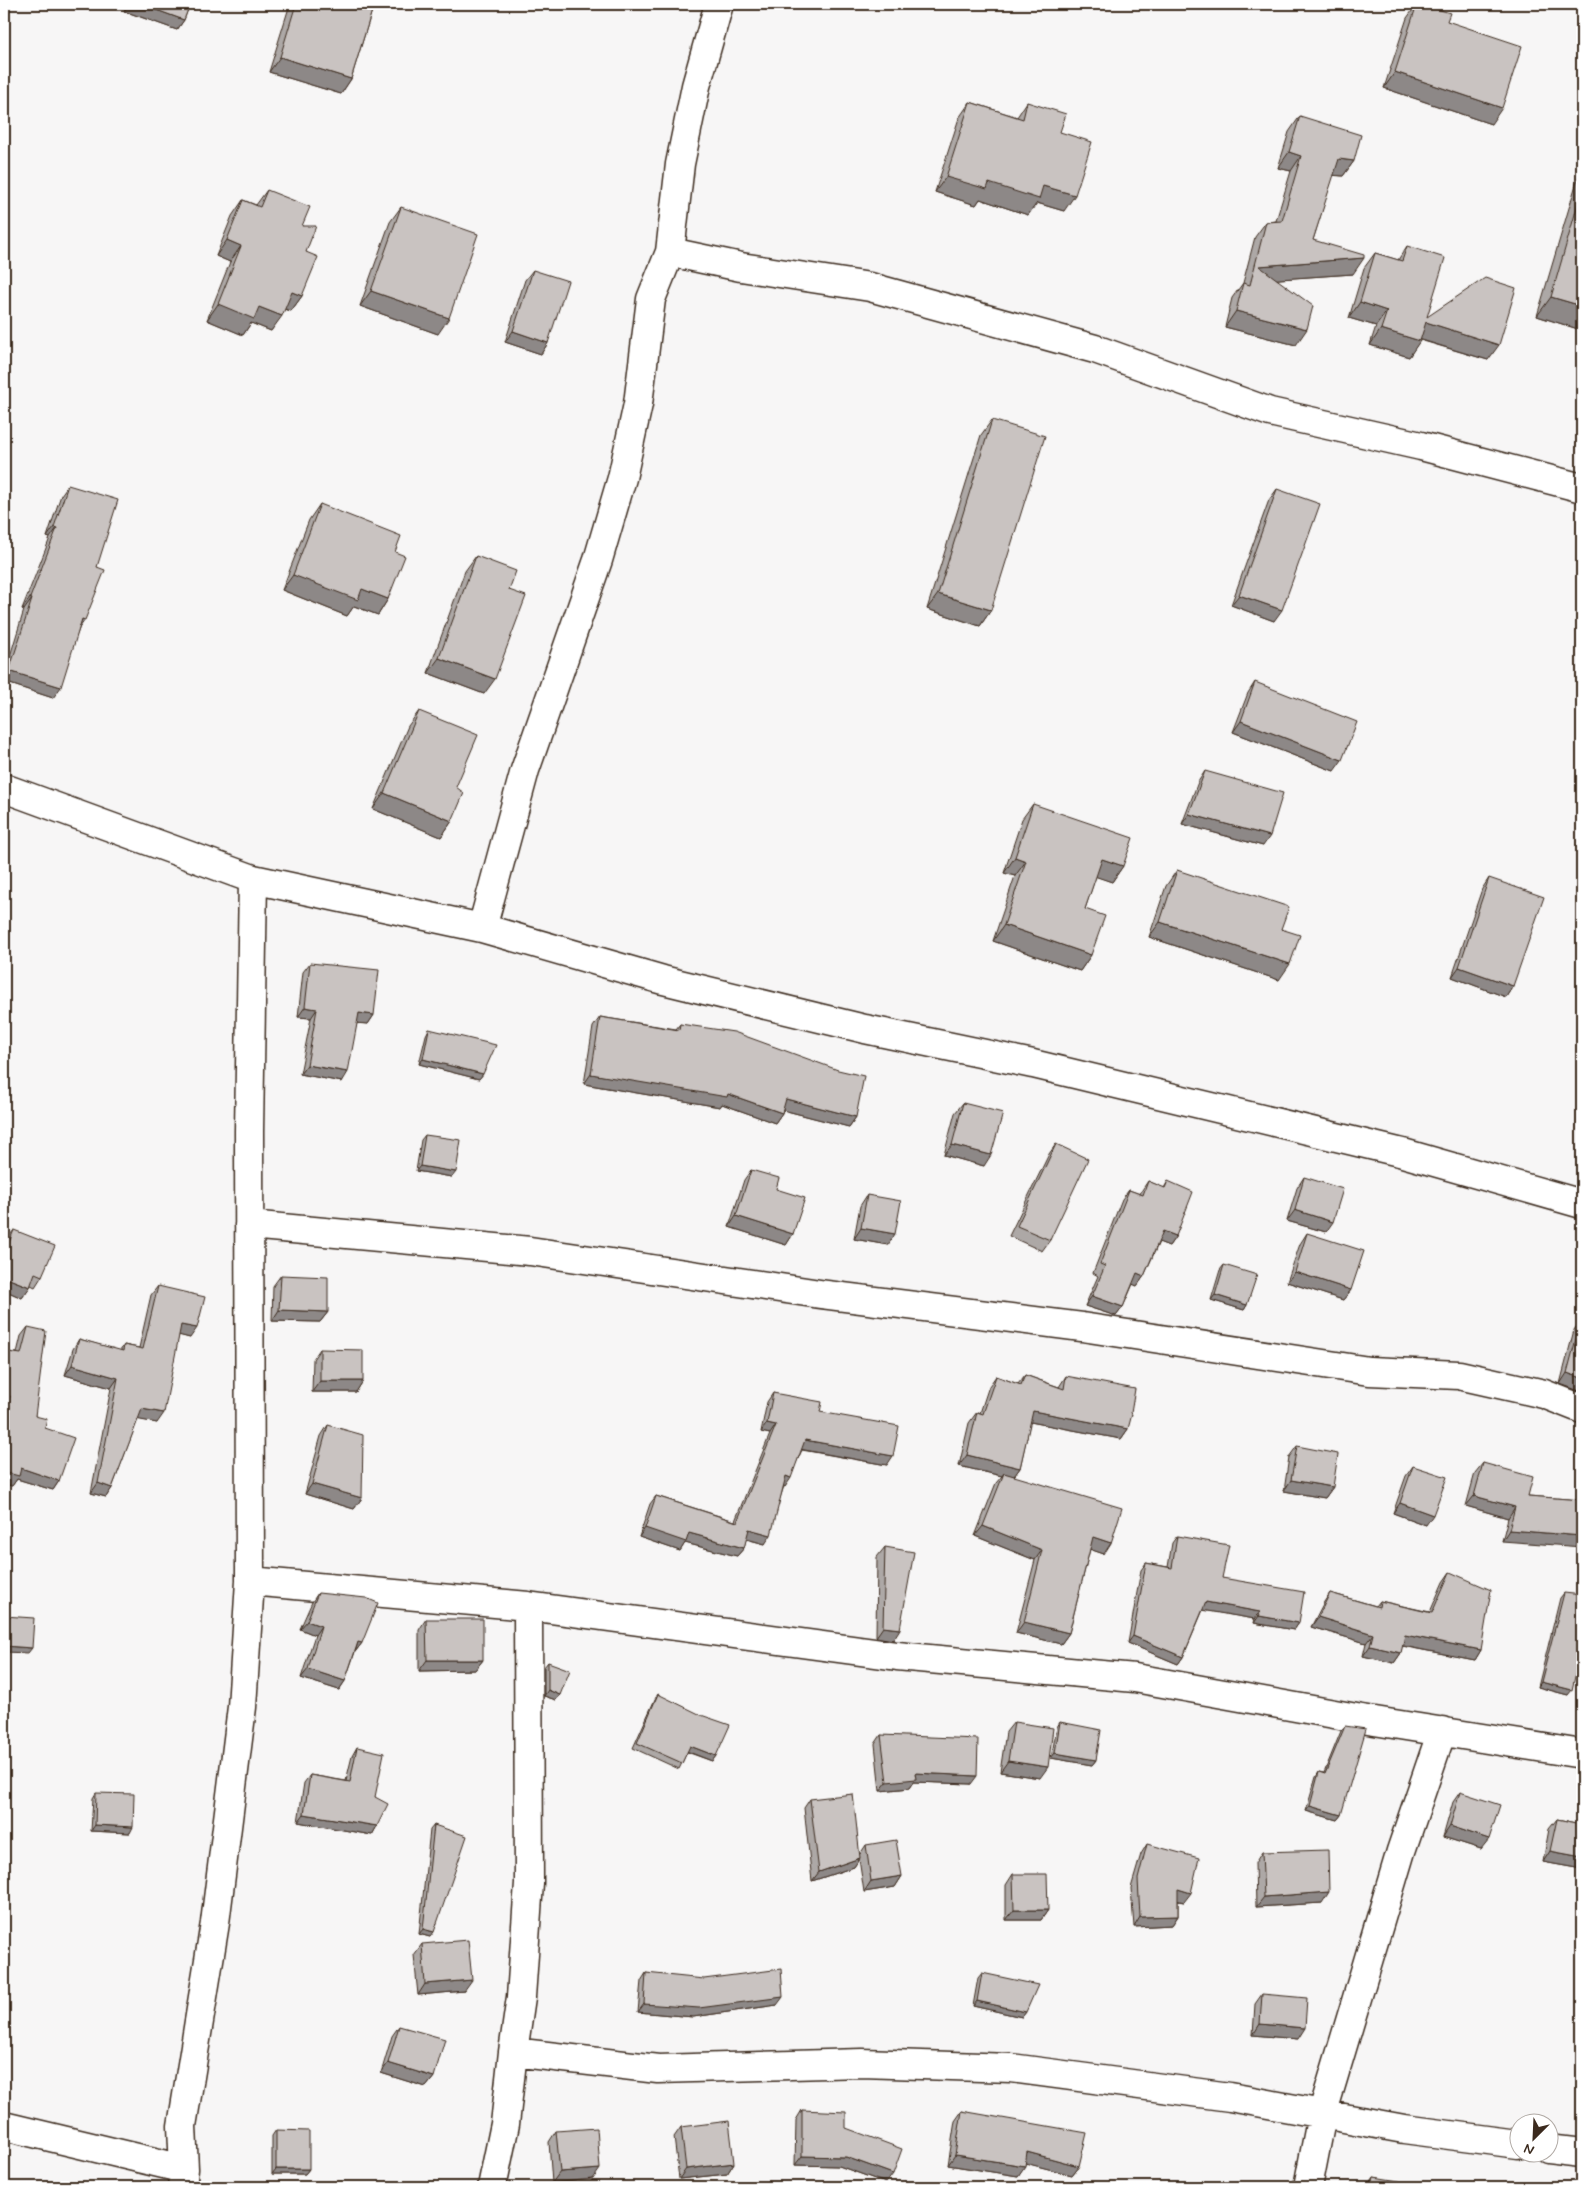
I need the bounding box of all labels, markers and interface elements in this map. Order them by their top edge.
north arrow [1508,2114,1558,2164]
text: N [1521,2139,1537,2159]

